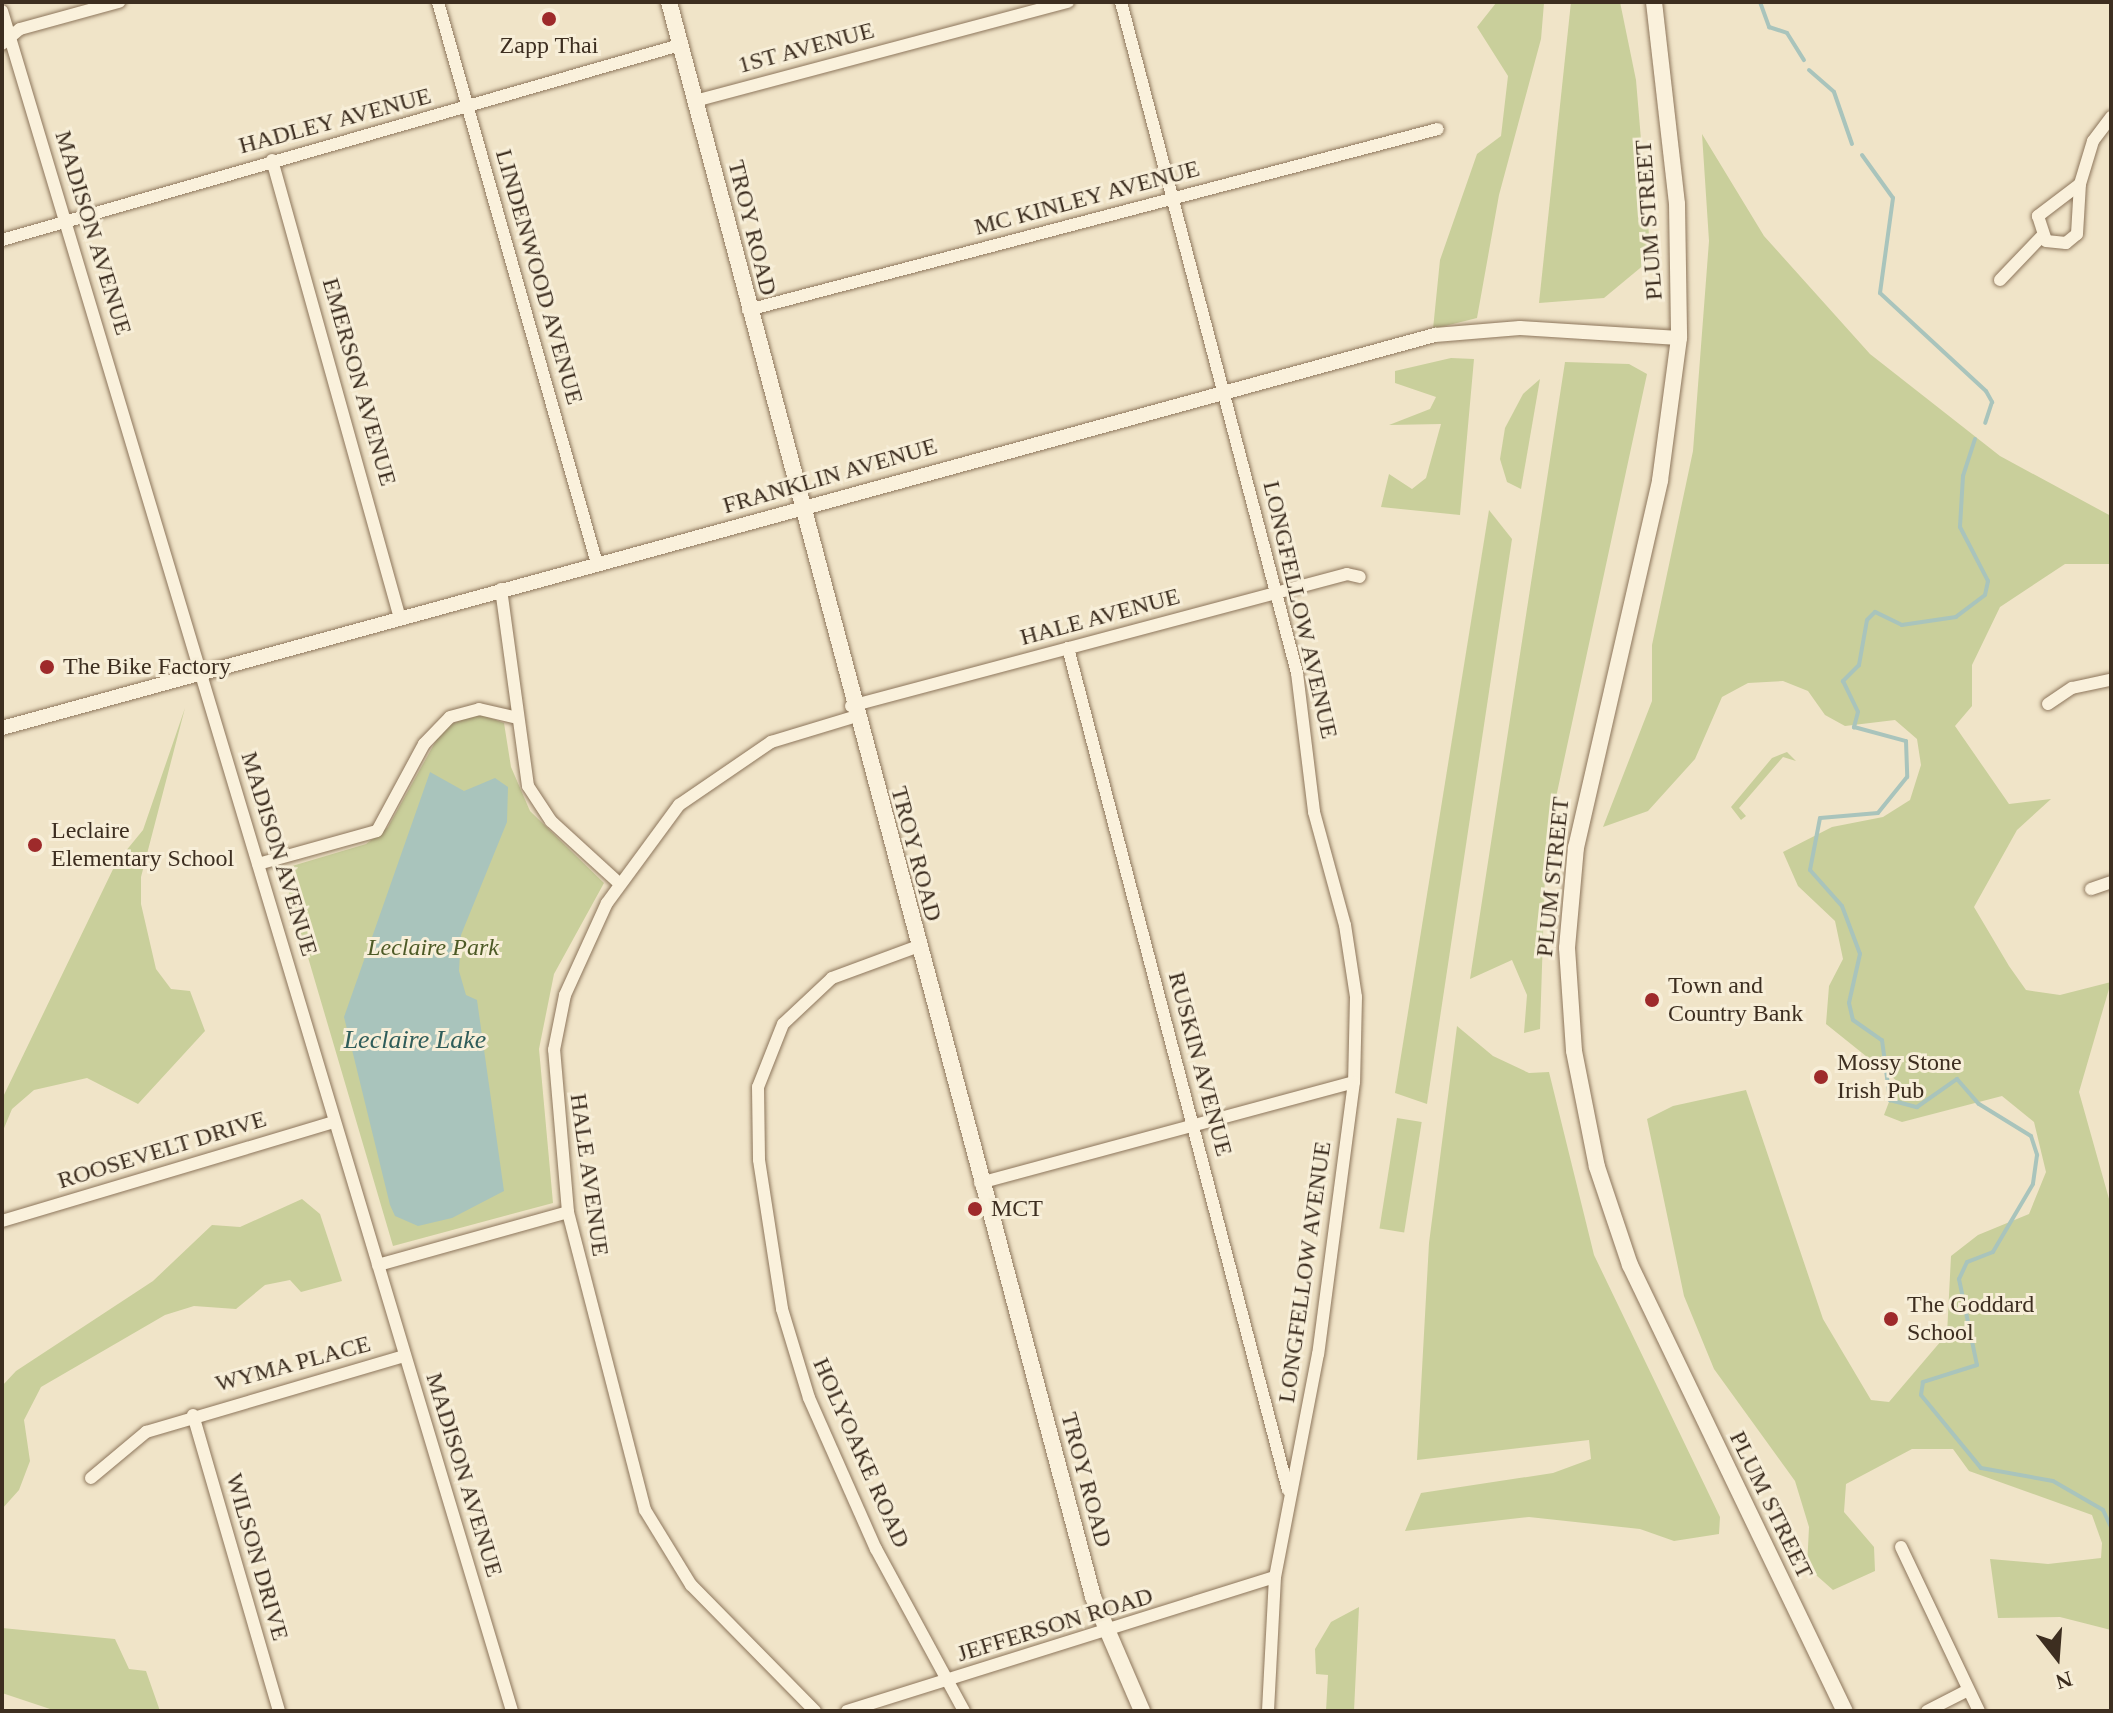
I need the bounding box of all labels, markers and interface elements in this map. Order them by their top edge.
marker: Zapp Thai [540,10,558,28]
street label: 1ST AVENUE [734,16,878,80]
place label: Zapp Thai [499,32,599,60]
street label: HADLEY AVENUE [235,81,435,161]
street label: MADISON AVENUE [48,127,138,339]
street label: PLUM STREET [1629,139,1669,301]
street label: LINDENWOOD AVENUE [489,145,589,409]
street label: MC KINLEY AVENUE [970,154,1204,242]
street label: TROY ROAD [721,157,783,299]
street label: EMERSON AVENUE [315,274,403,490]
street label: FRANKLIN AVENUE [719,431,941,521]
street label: LONGFELLOW AVENUE [1256,477,1344,743]
street label: HALE AVENUE [1016,582,1184,652]
place label: The Bike Factory [63,653,231,681]
marker: The Bike Factory [38,658,56,676]
street label: MADISON AVENUE [234,748,324,960]
street label: TROY ROAD [884,783,948,925]
street label: PLUM STREET [1530,796,1576,958]
place label: Leclaire Elementary School [51,817,234,873]
marker: Leclaire Elementary School [26,836,44,854]
park label: Leclaire Park [367,934,499,962]
street label: RUSKIN AVENUE [1161,968,1239,1160]
place label: Town and Country Bank [1668,972,1803,1028]
marker: Town and Country Bank [1643,991,1661,1009]
water label: Leclaire Lake [344,1024,486,1056]
place label: Mossy Stone Irish Pub [1837,1049,1962,1105]
marker: Mossy Stone Irish Pub [1812,1068,1830,1086]
street label: HALE AVENUE [563,1091,615,1259]
street label: ROOSEVELT DRIVE [54,1104,270,1196]
street label: LONGFELLOW AVENUE [1272,1139,1338,1405]
place label: MCT [991,1195,1043,1223]
marker: MCT [966,1200,984,1218]
place label: The Goddard School [1907,1291,2034,1347]
marker: The Goddard School [1882,1310,1900,1328]
street label: WYMA PLACE [212,1329,374,1399]
street label: HOLYOAKE ROAD [806,1354,916,1552]
street label: MADISON AVENUE [419,1369,509,1581]
street label: TROY ROAD [1054,1409,1118,1551]
street label: PLUM STREET [1723,1426,1819,1584]
street label: WILSON DRIVE [219,1470,295,1644]
street label: JEFFERSON ROAD [954,1581,1156,1669]
north arrow [2017,1617,2097,1697]
text: N [2053,1666,2075,1695]

